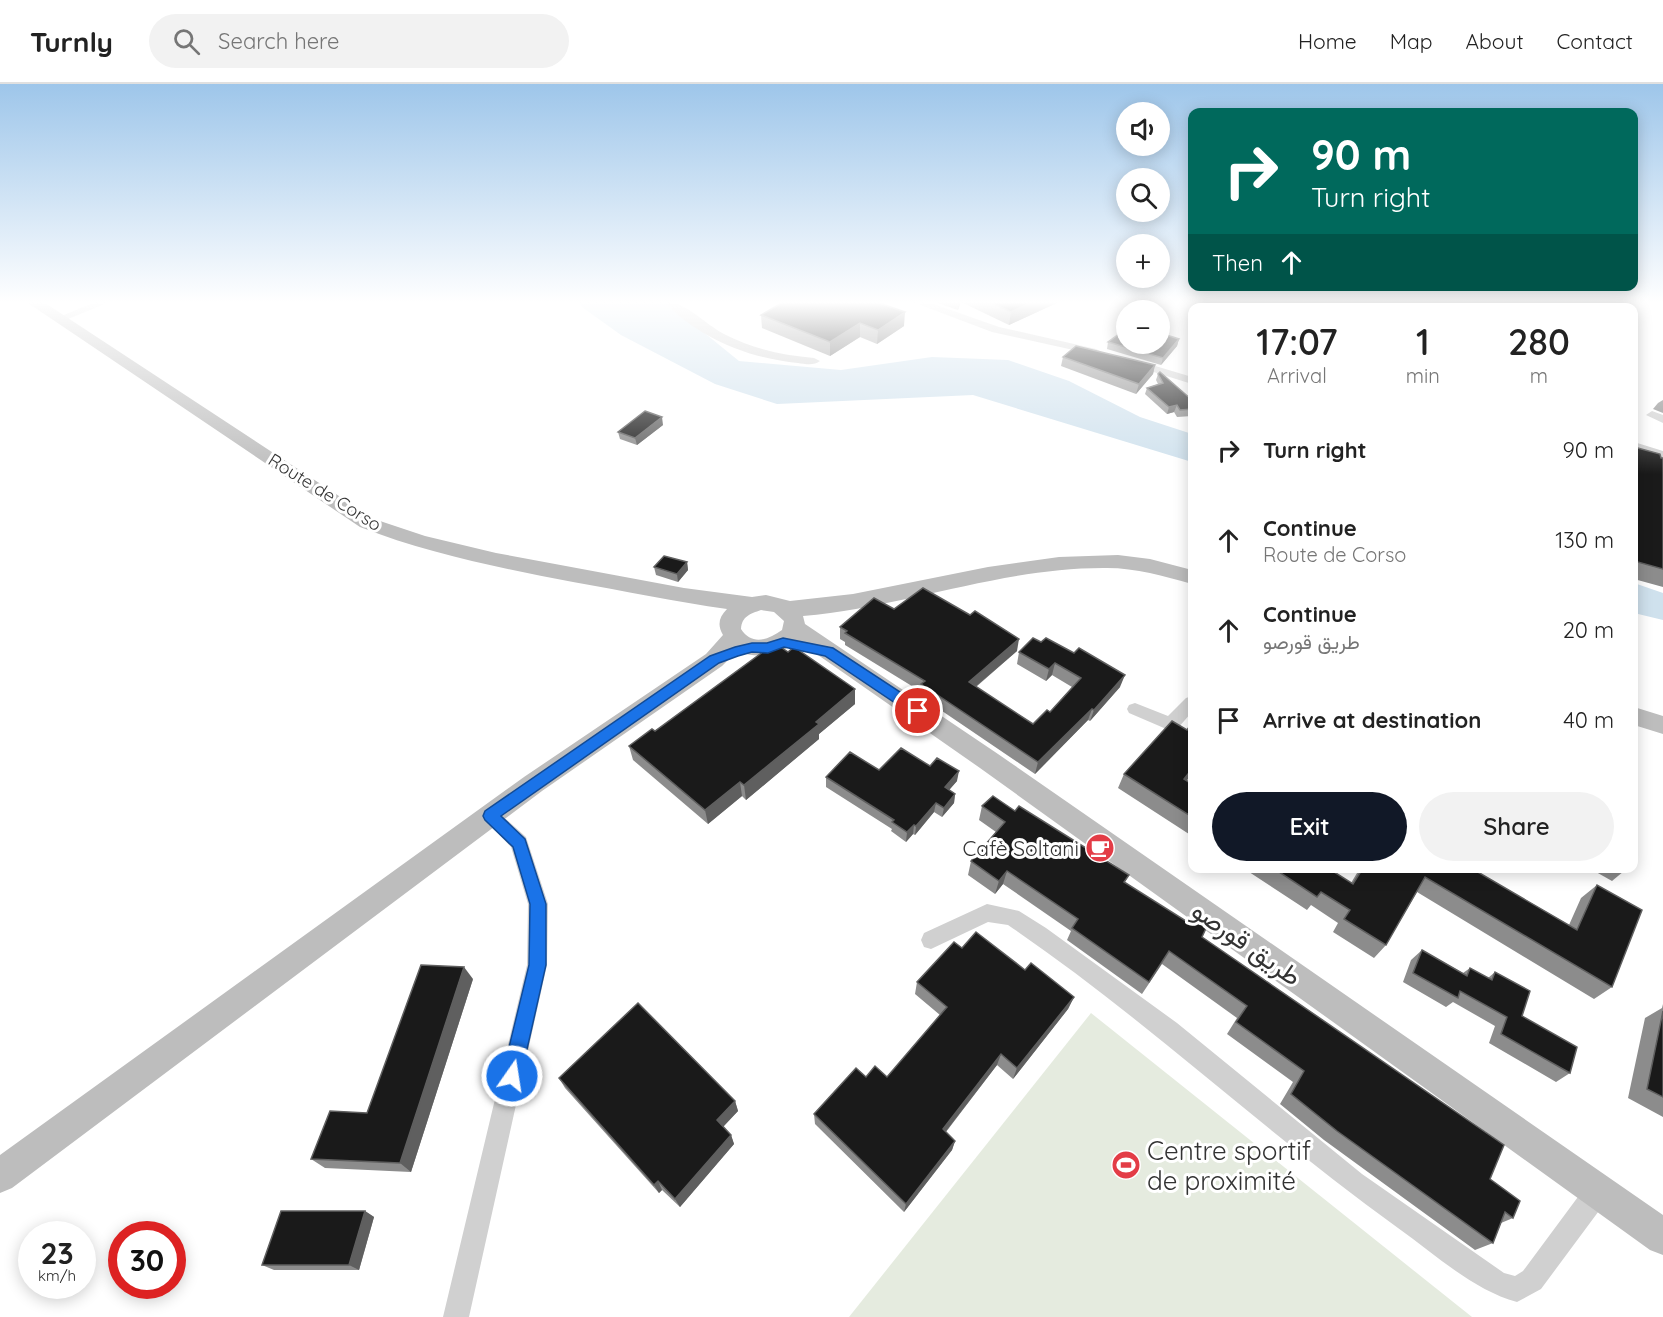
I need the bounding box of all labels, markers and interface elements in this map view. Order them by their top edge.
search box [149,14,569,68]
text: Turnly [30,24,113,59]
icon: search [170,25,203,58]
text: Search here [218,27,339,55]
text: Home [1298,28,1357,54]
text: Map [1390,28,1433,54]
text: About [1466,28,1524,54]
text: Contact [1557,28,1633,54]
map controls [1116,102,1170,354]
button: sound [1116,102,1170,156]
text: 90 m [1311,128,1411,181]
icon: right [1212,132,1290,210]
button: search [1116,168,1170,222]
text: Turn right [1311,180,1430,214]
button: + [1116,234,1170,288]
icon: ahead [1275,246,1308,279]
text: Then [1212,249,1263,277]
button: − [1116,300,1170,354]
text: 17:07 [1256,319,1338,364]
text: 1 [1416,319,1430,364]
text: 280 [1508,319,1570,364]
text: Arrival [1267,363,1327,388]
text: min [1406,363,1440,388]
text: m [1530,363,1548,388]
icon: right [1212,434,1245,467]
text: Turn right [1263,436,1367,464]
text: 90 m [1563,436,1614,464]
street label: Route de Corso [264,448,386,536]
text: Continue [1263,514,1357,542]
icon: ahead [1212,524,1245,557]
text: 130 m [1555,526,1614,554]
text: Route de Corso [1263,542,1406,567]
text: Continue [1263,600,1357,628]
icon: ahead [1212,614,1245,647]
text: 20 m [1563,616,1614,644]
text: طريق قورصو [1263,629,1360,654]
pin [892,685,943,736]
icon: arrive [901,694,934,727]
icon: arrive [1212,704,1245,737]
text: Arrive at destination [1263,706,1481,734]
text: 40 m [1563,706,1614,734]
button: Exit [1212,792,1407,861]
button: Share [1419,792,1614,861]
cafe icon: Cafè Soltani [1084,832,1116,864]
place label: Cafè Soltani [962,835,1079,861]
street label: طريق قورصو [1186,893,1308,993]
position arrow [480,1044,544,1108]
place label: Centre sportif de proximité [1147,1134,1311,1197]
sports icon: Centre sportif de proximité [1110,1149,1142,1181]
speed limit sign: 30 [108,1221,186,1299]
text: 23 [40,1234,74,1272]
text: km/h [38,1266,76,1285]

